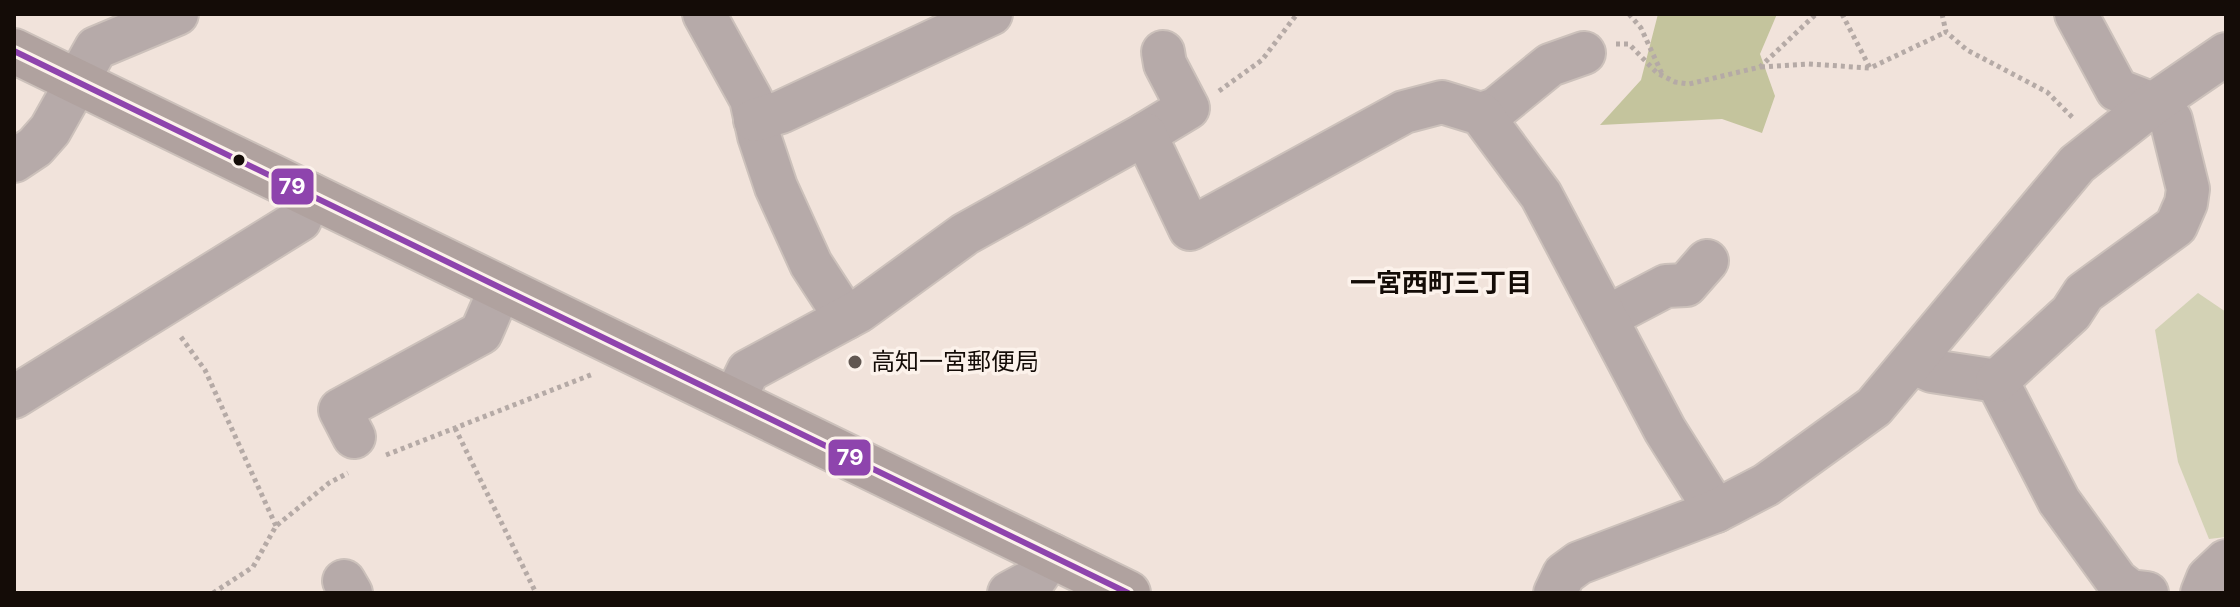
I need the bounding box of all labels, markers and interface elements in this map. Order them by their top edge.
unlabelled marker [231,152,247,168]
line badge: 79 [270,167,315,206]
text: 79 [279,173,305,199]
district label: 一宮西町三丁目 [1350,267,1532,298]
place label: 高知一宮郵便局 [871,347,1039,376]
marker: 高知一宮郵便局 [846,353,864,371]
line badge: 79 [827,438,872,477]
text: 79 [837,444,863,470]

